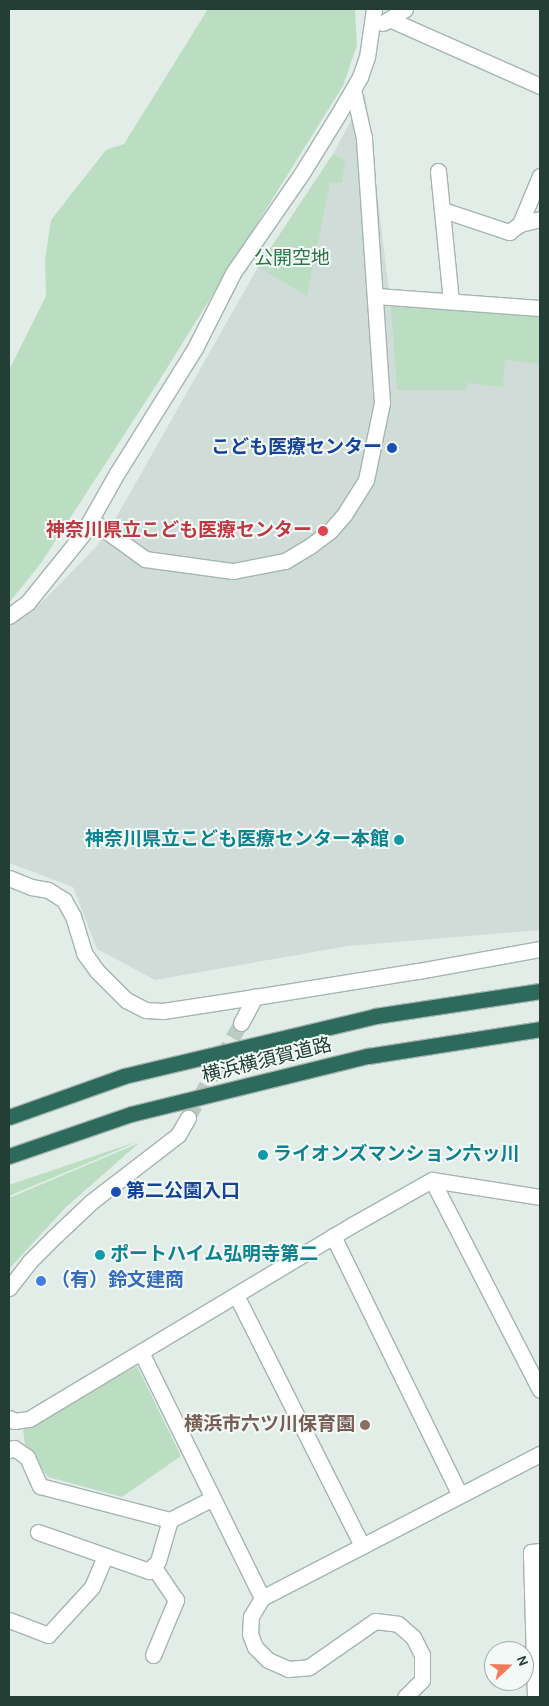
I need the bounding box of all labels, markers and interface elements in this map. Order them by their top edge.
park label: 公開空地 [254,248,330,270]
place label: こども医療センター [211,437,382,459]
marker: こども医療センター [386,442,398,454]
place label: 神奈川県立こども医療センター [46,520,312,542]
marker: 神奈川県立こども医療センター [316,524,330,538]
place label: 神奈川県立こども医療センター本館 [85,829,389,851]
marker: 神奈川県立こども医療センター本館 [393,834,405,846]
street label: 横浜横須賀道路 [200,1034,334,1088]
place label: ライオンズマンション六ッ川 [273,1144,520,1166]
marker: ライオンズマンション六ッ川 [257,1149,269,1161]
place label: 第二公園入口 [126,1181,240,1203]
marker: 第二公園入口 [110,1186,122,1198]
place label: ポートハイム弘明寺第二 [110,1244,319,1266]
marker: ポートハイム弘明寺第二 [94,1249,106,1261]
place label: （有）鈴文建商 [51,1270,184,1292]
marker: （有）鈴文建商 [35,1275,47,1287]
place label: 横浜市六ツ川保育園 [184,1414,355,1436]
marker: 横浜市六ツ川保育園 [359,1419,371,1431]
north arrow [484,1641,534,1691]
text: N [513,1653,532,1669]

